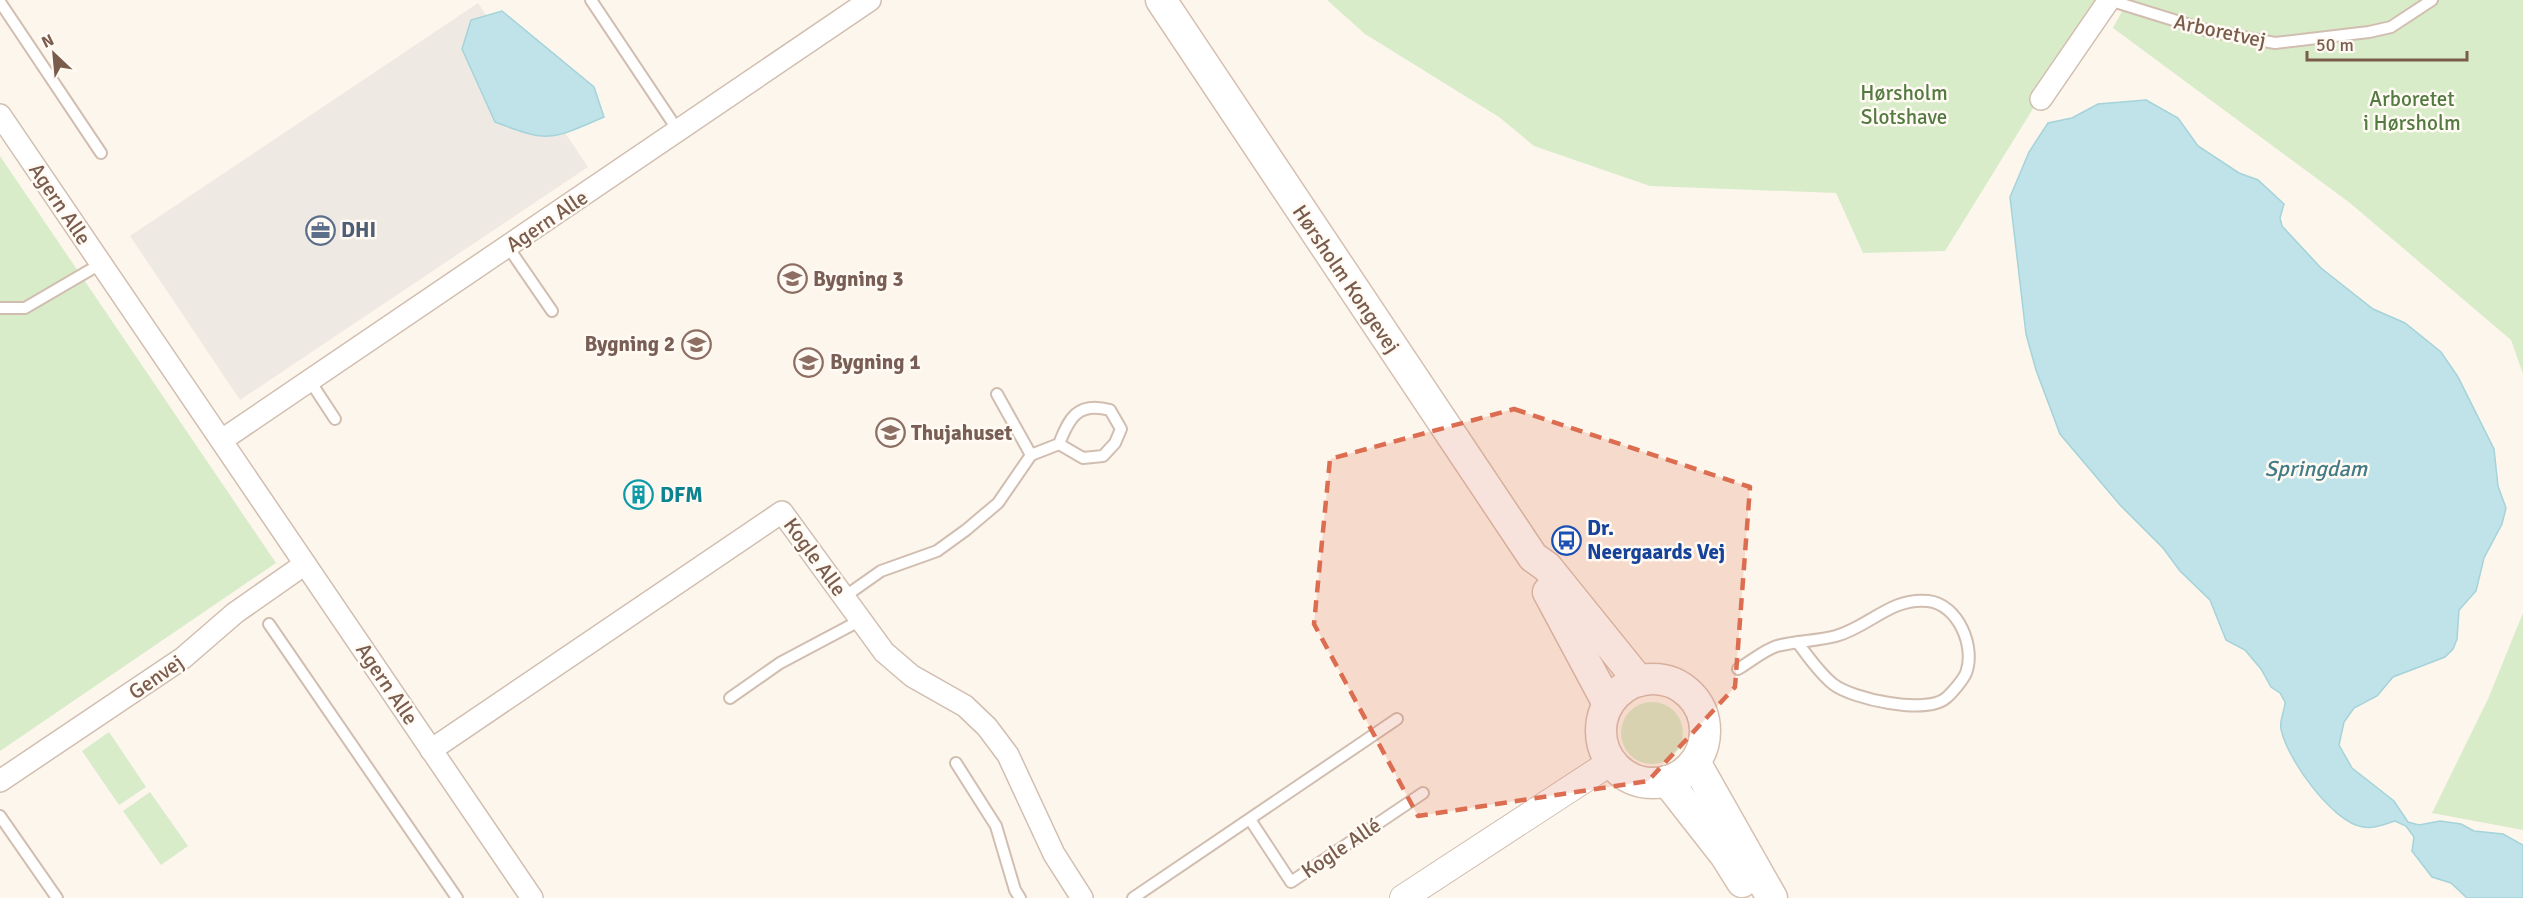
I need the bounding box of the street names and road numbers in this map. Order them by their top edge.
street label: Arboretvej [2172,9,2268,53]
street label: Agern Alle [23,158,97,250]
street label: Agern Alle [501,184,593,258]
street label: Hørsholm Kongevej [1287,200,1405,358]
street label: Kogle Alle [778,513,852,601]
street label: Agern Alle [350,638,424,730]
street label: Genvej [124,649,188,705]
street label: Kogle Allé [1296,812,1386,884]

